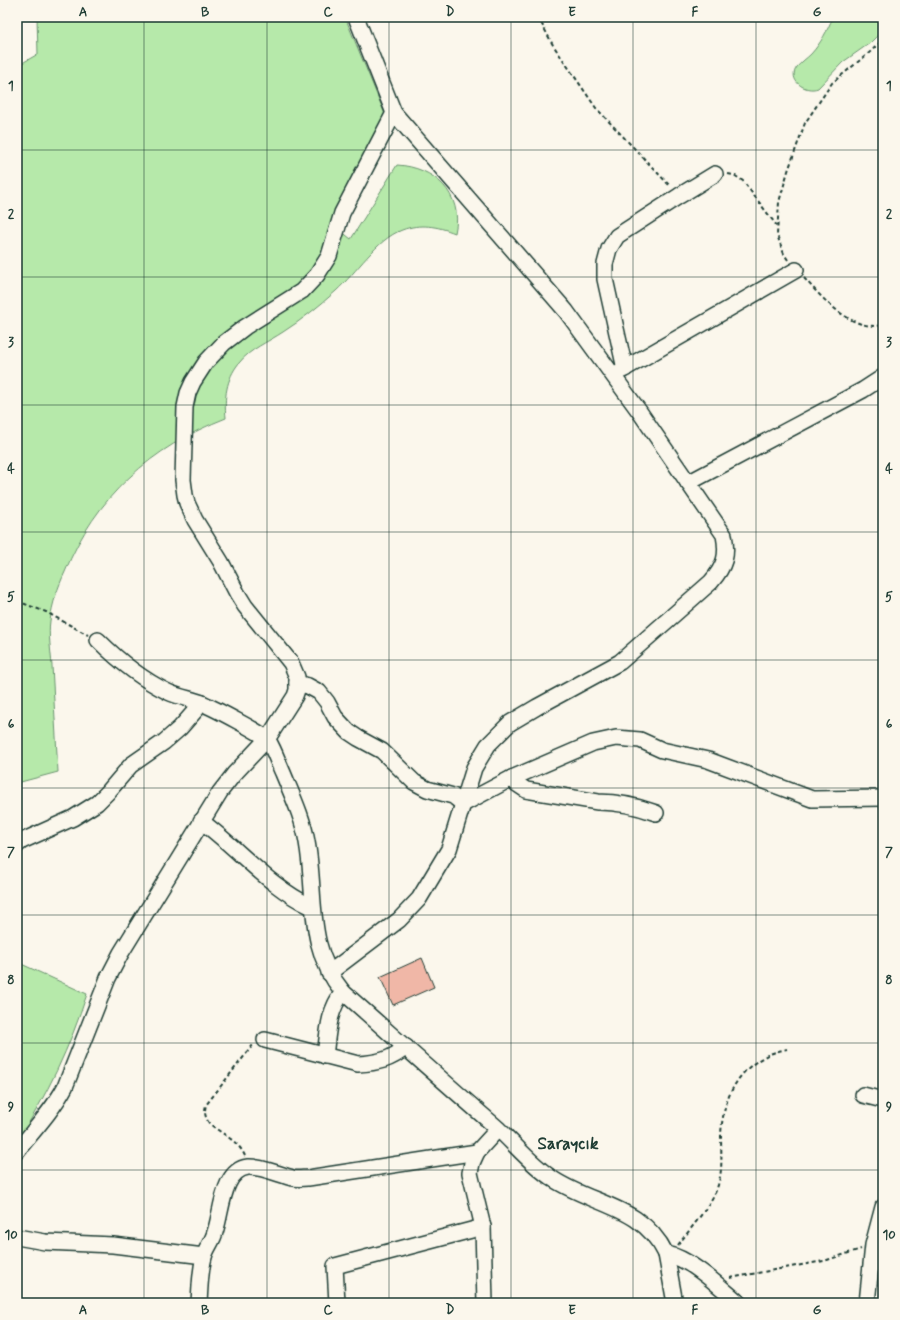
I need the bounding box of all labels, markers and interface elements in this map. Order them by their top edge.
text: A [79,4,87,21]
text: B [201,4,210,21]
text: C [323,4,333,21]
text: D [446,4,455,21]
text: E [568,4,576,21]
text: F [692,4,699,21]
text: G [813,4,822,21]
text: 1 [8,78,14,95]
text: 1 [886,78,892,95]
text: 2 [8,206,15,223]
text: 2 [886,206,893,223]
text: 3 [8,334,14,351]
text: 3 [886,334,892,351]
text: 4 [7,461,15,478]
text: 4 [885,461,893,478]
text: 5 [7,589,15,606]
text: 5 [885,589,893,606]
text: 6 [8,716,15,733]
text: 6 [886,716,893,733]
text: 7 [7,844,15,861]
text: 7 [885,844,893,861]
text: 8 [7,972,15,989]
text: 8 [885,972,893,989]
text: 9 [8,1099,15,1116]
text: 9 [886,1099,893,1116]
district label: Saraycık [537,1133,599,1155]
text: 10 [4,1227,18,1244]
text: 10 [882,1227,896,1244]
text: A [79,1302,87,1319]
text: B [201,1302,210,1319]
text: C [323,1302,333,1319]
text: D [446,1302,455,1319]
text: E [568,1302,576,1319]
text: F [692,1302,699,1319]
text: G [813,1302,822,1319]

